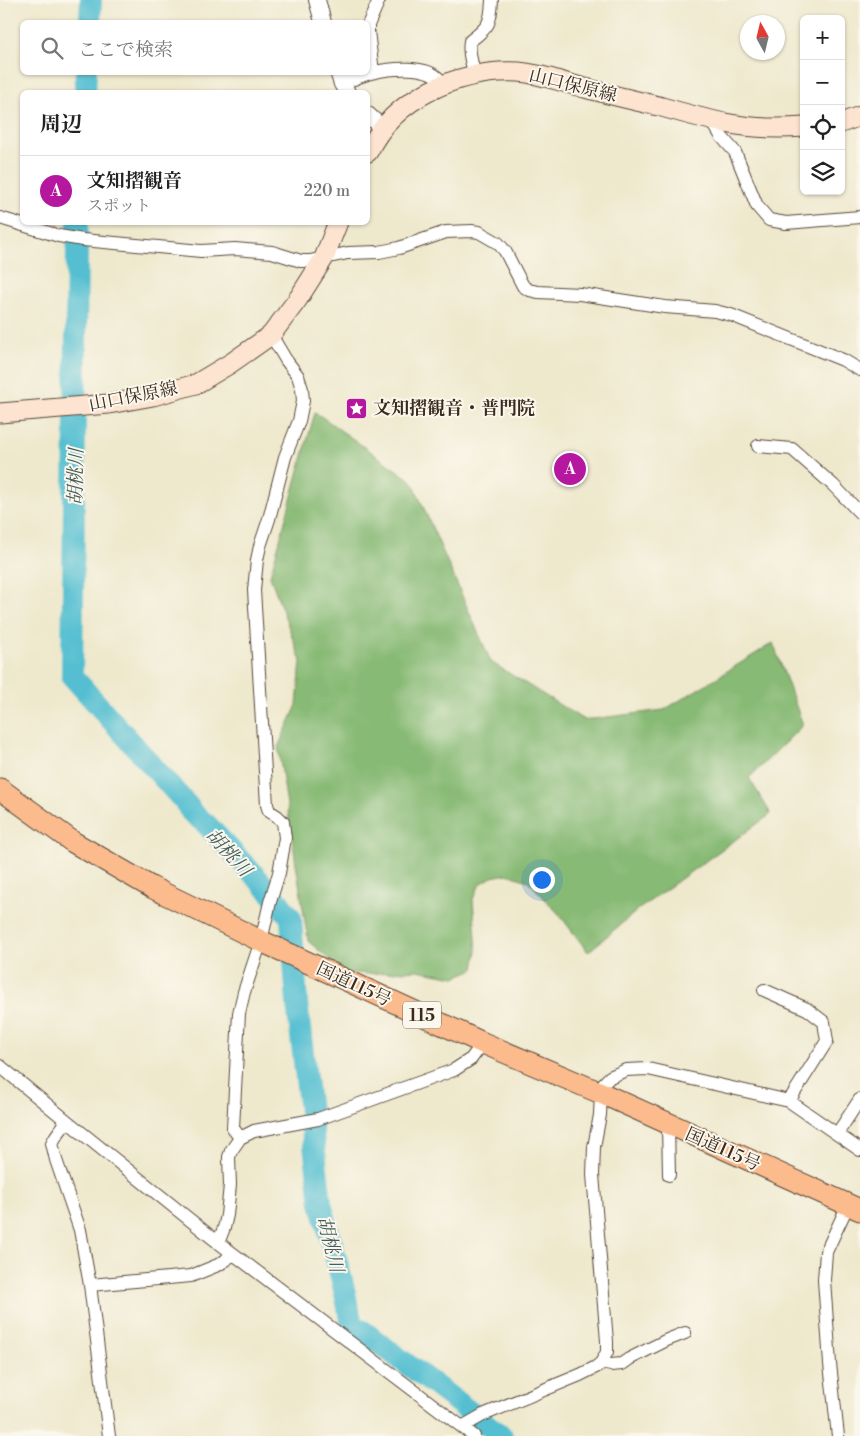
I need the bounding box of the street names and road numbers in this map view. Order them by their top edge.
street label: 山口保原線 [526,63,619,108]
street label: 山口保原線 [87,377,179,416]
street label: 国道115号 [313,957,395,1012]
road number: 115 [403,1002,441,1028]
street label: 国道115号 [682,1123,764,1176]

